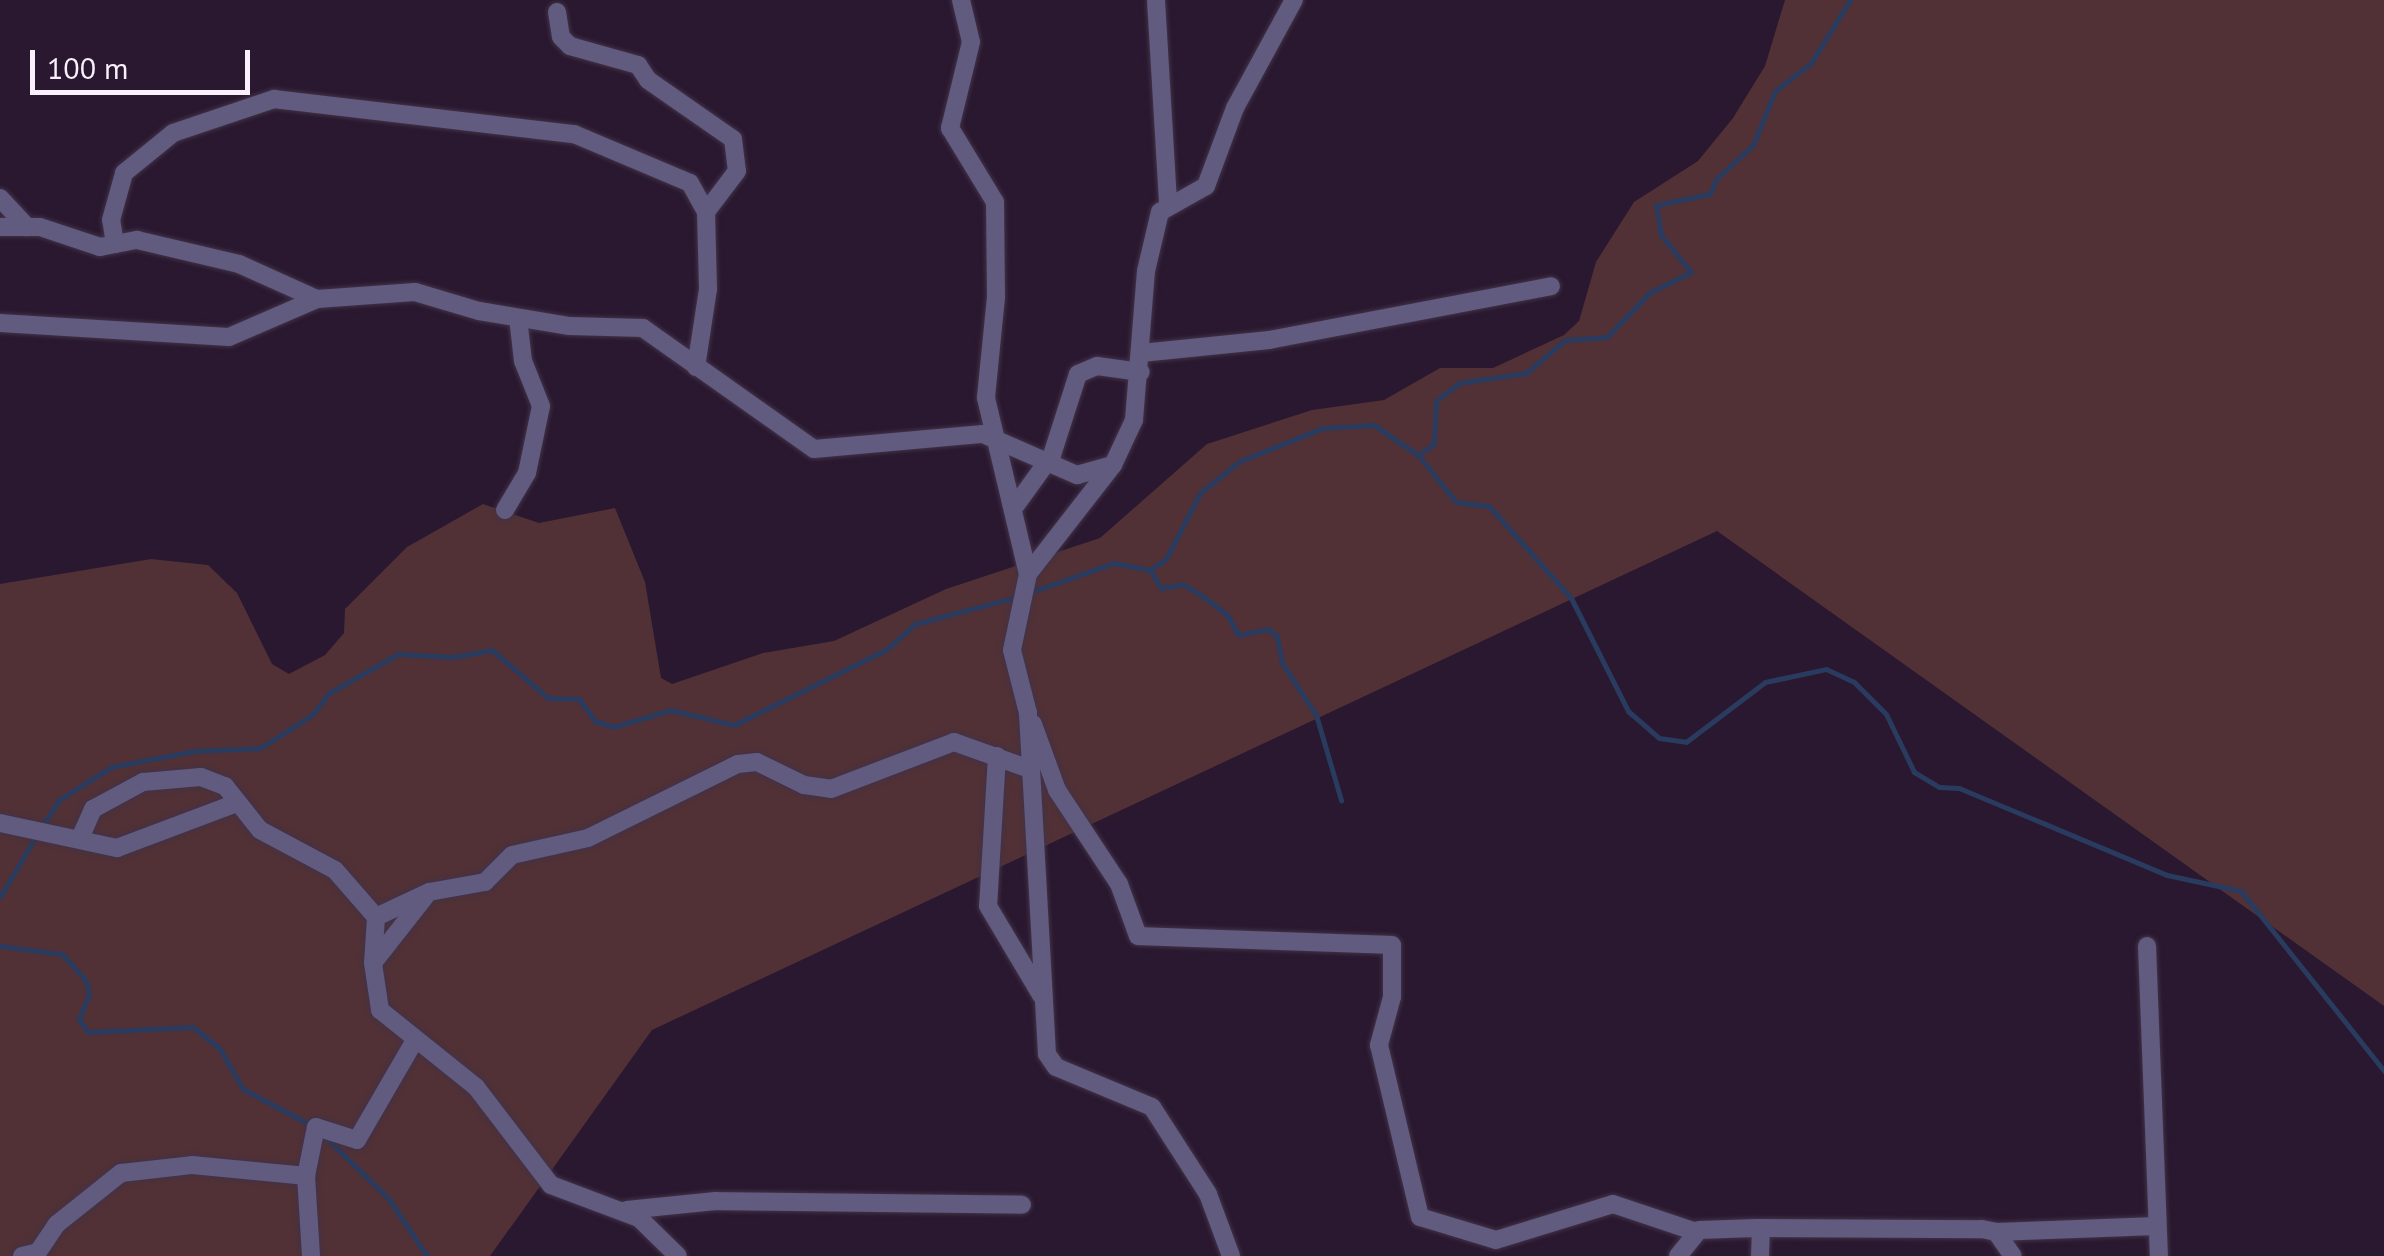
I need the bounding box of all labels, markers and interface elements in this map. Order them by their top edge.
scale bar [35,30,255,92]
text: 100 m [47,48,128,87]

